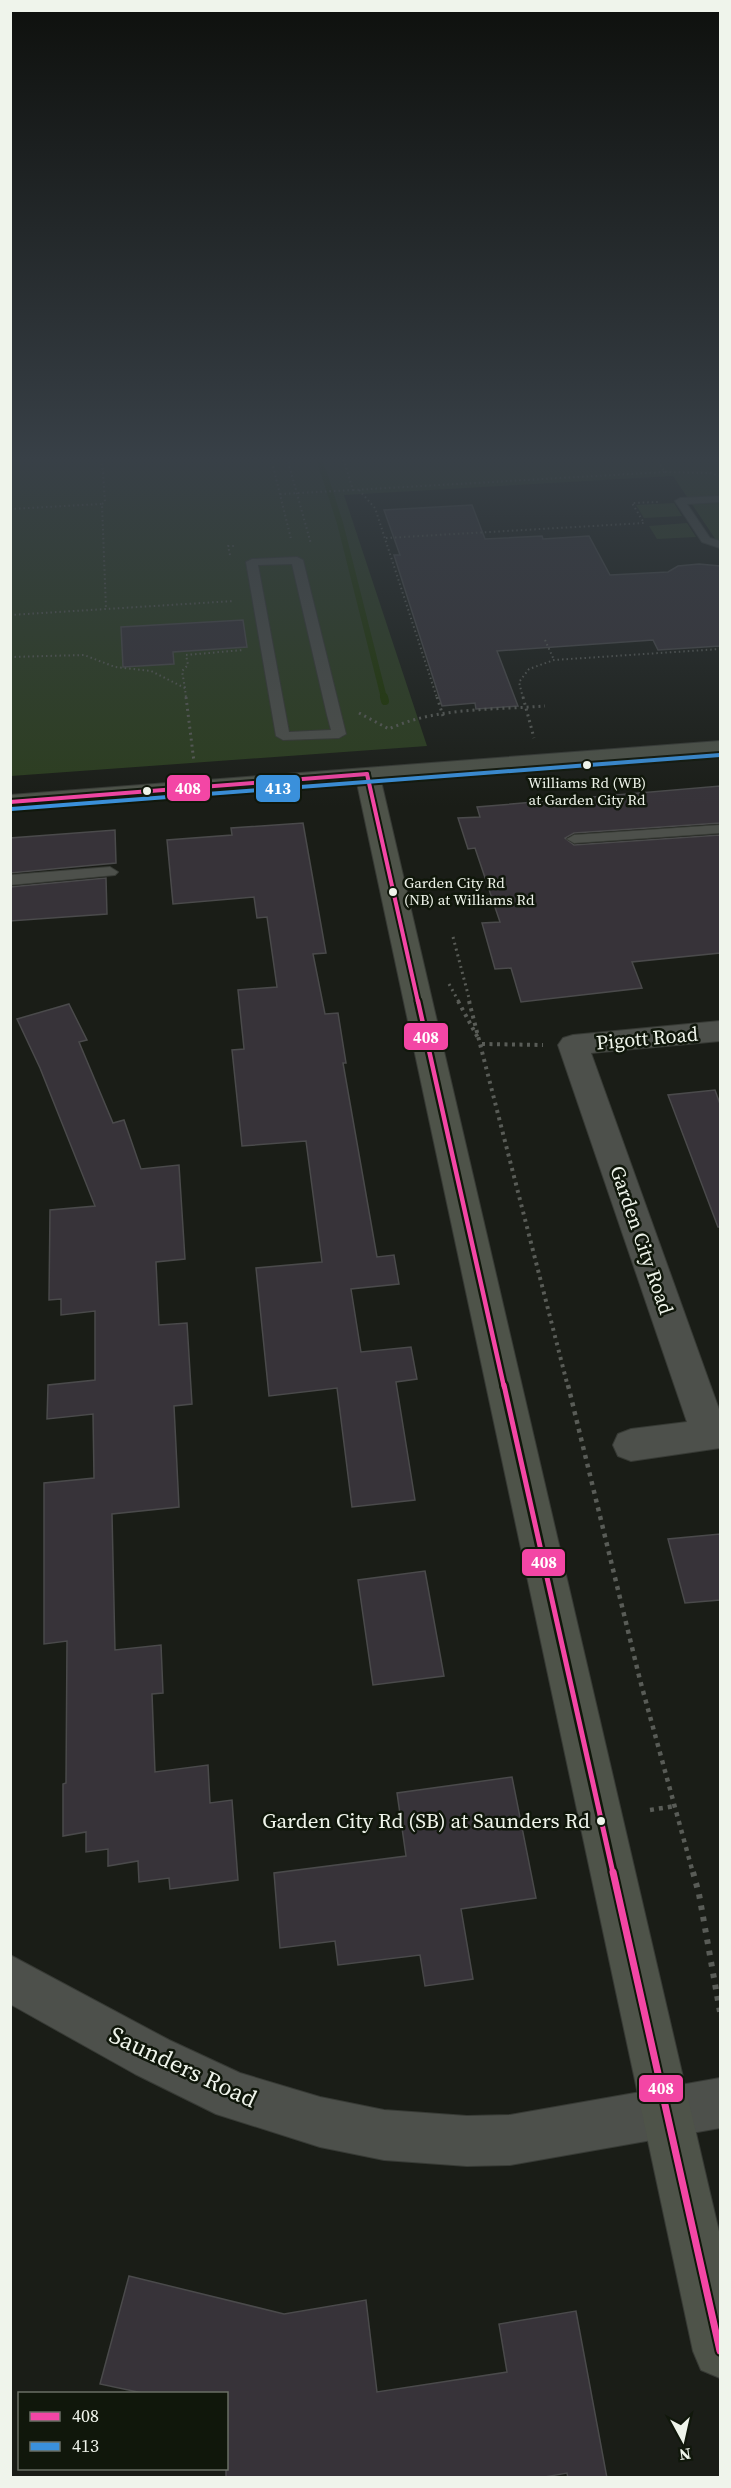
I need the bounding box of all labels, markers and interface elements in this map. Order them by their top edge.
marker: Williams Rd (WB) at Garden City Rd [581,759,593,771]
place label: Williams Rd (WB) at Garden City Rd [528,772,646,810]
line badge: 408 [166,774,211,802]
line badge: 413 [255,774,301,803]
text: 408 [175,777,201,799]
text: 413 [265,777,291,799]
unlabelled marker [141,785,153,797]
place label: Garden City Rd (NB) at Williams Rd [404,872,535,910]
marker: Garden City Rd (NB) at Williams Rd [387,886,399,898]
street label: Pigott Road [595,1020,700,1056]
line badge: 408 [403,1022,449,1051]
text: 408 [413,1026,439,1048]
street label: Garden City Road [603,1162,681,1319]
line badge: 408 [521,1548,566,1577]
text: 408 [531,1551,557,1573]
place label: Garden City Rd (SB) at Saunders Rd [262,1806,590,1835]
marker: Garden City Rd (SB) at Saunders Rd [595,1815,607,1827]
street label: Saunders Road [104,2018,263,2115]
line badge: 408 [638,2074,684,2103]
text: 408 [648,2077,674,2099]
legend [18,2392,228,2470]
text: 408 [72,2403,99,2428]
north arrow [653,2410,713,2470]
text: 413 [72,2433,99,2458]
text: N [677,2443,692,2467]

